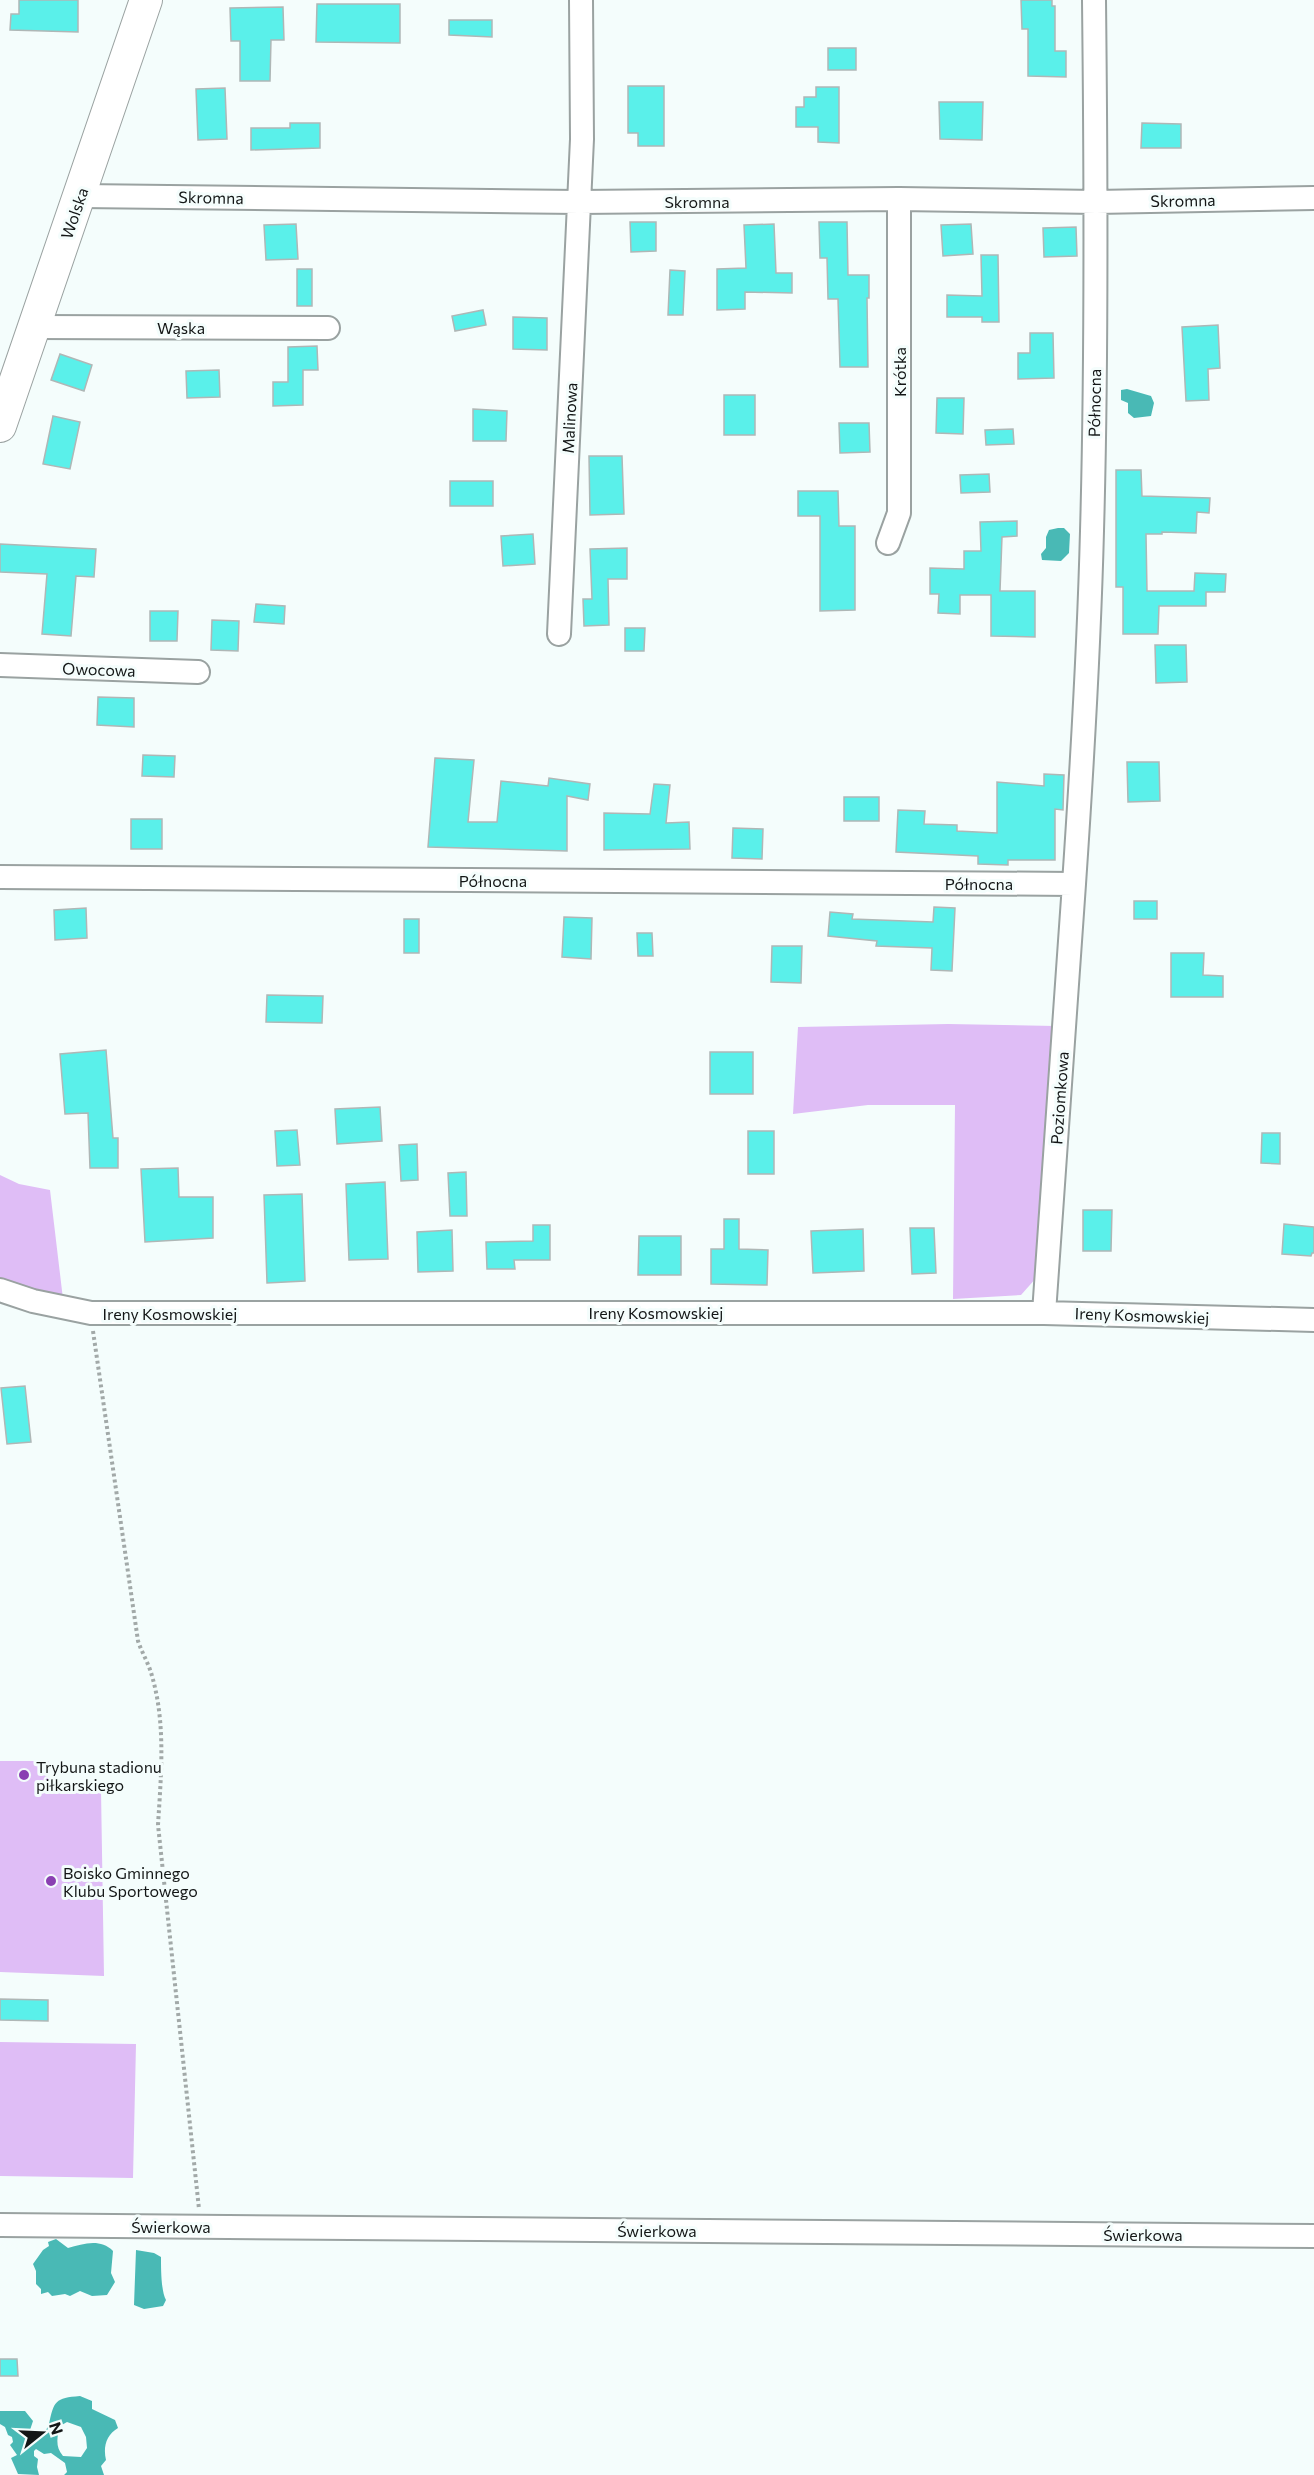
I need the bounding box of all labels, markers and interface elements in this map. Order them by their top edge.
street label: Wolska [56,185,92,241]
street label: Skromna [178,187,244,207]
street label: Skromna [1150,190,1216,210]
street label: Skromna [664,192,730,211]
street label: Wąska [157,318,205,337]
street label: Krótka [890,347,909,397]
street label: Północna [1084,369,1104,437]
street label: Malinowa [558,382,580,454]
street label: Owocowa [62,658,136,680]
street label: Północna [459,871,527,890]
street label: Północna [945,874,1013,893]
street label: Poziomkowa [1046,1051,1072,1145]
street label: Ireny Kosmowskiej [589,1303,723,1322]
street label: Ireny Kosmowskiej [1074,1303,1210,1327]
street label: Ireny Kosmowskiej [103,1304,237,1323]
place label: Trybuna stadionu piłkarskiego [36,1757,162,1794]
marker: Trybuna stadionu piłkarskiego [17,1768,31,1782]
place label: Boisko Gminnego Klubu Sportowego [63,1863,198,1900]
marker: Boisko Gminnego Klubu Sportowego [44,1874,58,1888]
street label: Świerkowa [131,2217,211,2236]
street label: Świerkowa [617,2221,697,2240]
street label: Świerkowa [1103,2225,1183,2244]
north arrow [12,2403,72,2463]
text: N [46,2420,68,2437]

